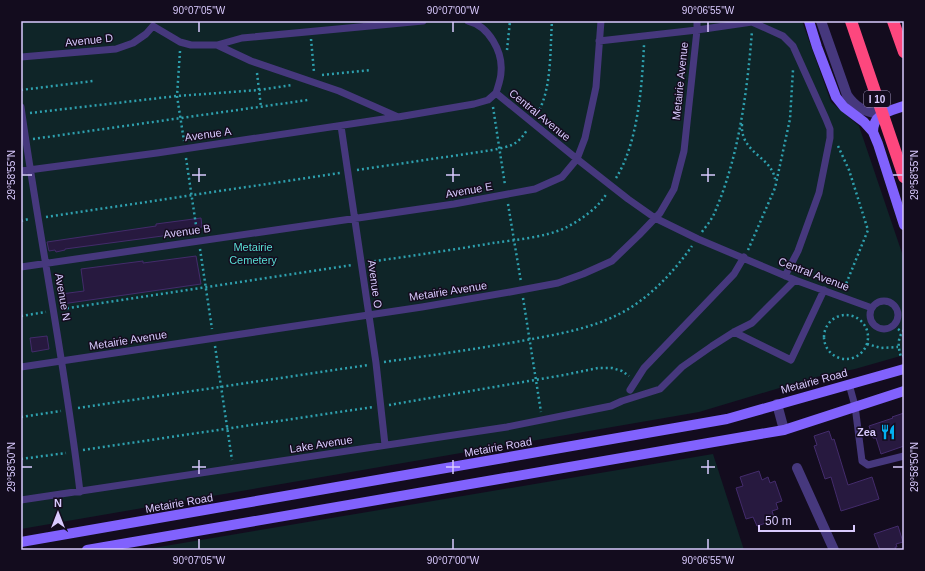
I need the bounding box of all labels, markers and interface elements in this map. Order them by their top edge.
text: 90°07'05"W [173,5,226,16]
text: 90°07'00"W [427,5,480,16]
text: 90°06'55"W [682,5,735,16]
street label: Avenue D [64,32,114,48]
street label: Metairie Avenue [670,41,690,121]
street label: Central Avenue [507,87,573,143]
road number: I 10 [864,91,890,107]
street label: Avenue A [184,125,233,143]
text: 29°58'55"N [6,150,17,200]
text: 29°58'55"N [909,150,920,200]
street label: Avenue E [445,180,493,200]
street label: Avenue B [163,222,211,240]
park label: Metairie Cemetery [229,241,277,266]
street label: Central Avenue [777,255,851,293]
street label: Avenue O [366,259,384,309]
street label: Avenue N [53,272,73,322]
street label: Metairie Avenue [408,279,488,303]
street label: Metairie Avenue [88,328,168,352]
street label: Metairie Road [779,366,849,396]
restaurant icon: Zea [879,423,897,441]
place label: Zea [857,426,877,438]
street label: Lake Avenue [289,433,353,455]
street label: Metairie Road [463,435,533,459]
text: 29°58'50"N [6,442,17,492]
text: 29°58'50"N [909,442,920,492]
street label: Metairie Road [144,491,214,515]
north arrow [38,493,78,533]
text: N [54,497,62,509]
scale bar [759,507,854,533]
text: 50 m [765,514,792,528]
text: 90°07'05"W [173,555,226,566]
text: 90°07'00"W [427,555,480,566]
text: 90°06'55"W [682,555,735,566]

